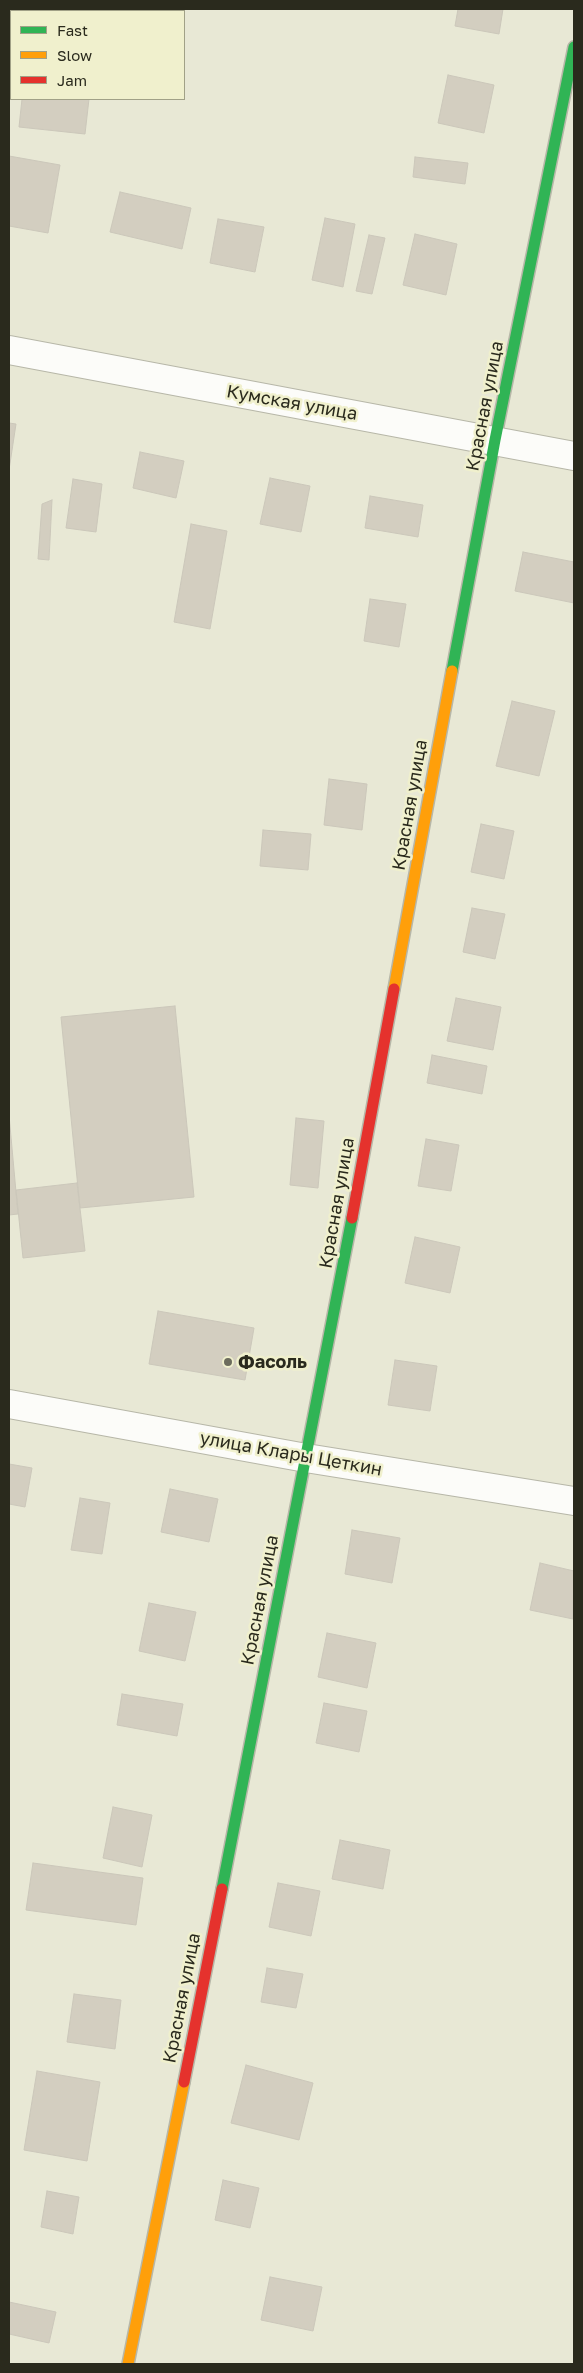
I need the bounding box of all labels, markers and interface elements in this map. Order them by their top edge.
legend [10,10,185,100]
text: Fast [57,21,88,39]
text: Slow [57,46,92,64]
text: Jam [57,71,87,89]
street label: Красная улица [462,339,508,473]
street label: Кумская улица [225,381,359,425]
street label: Красная улица [388,738,432,872]
street label: Красная улица [315,1136,359,1270]
place label: Фасоль [238,1351,307,1373]
marker: Фасоль [222,1356,234,1368]
street label: улица Клары Цеткин [198,1427,384,1481]
street label: Красная улица [237,1533,283,1667]
street label: Красная улица [159,1931,205,2065]

